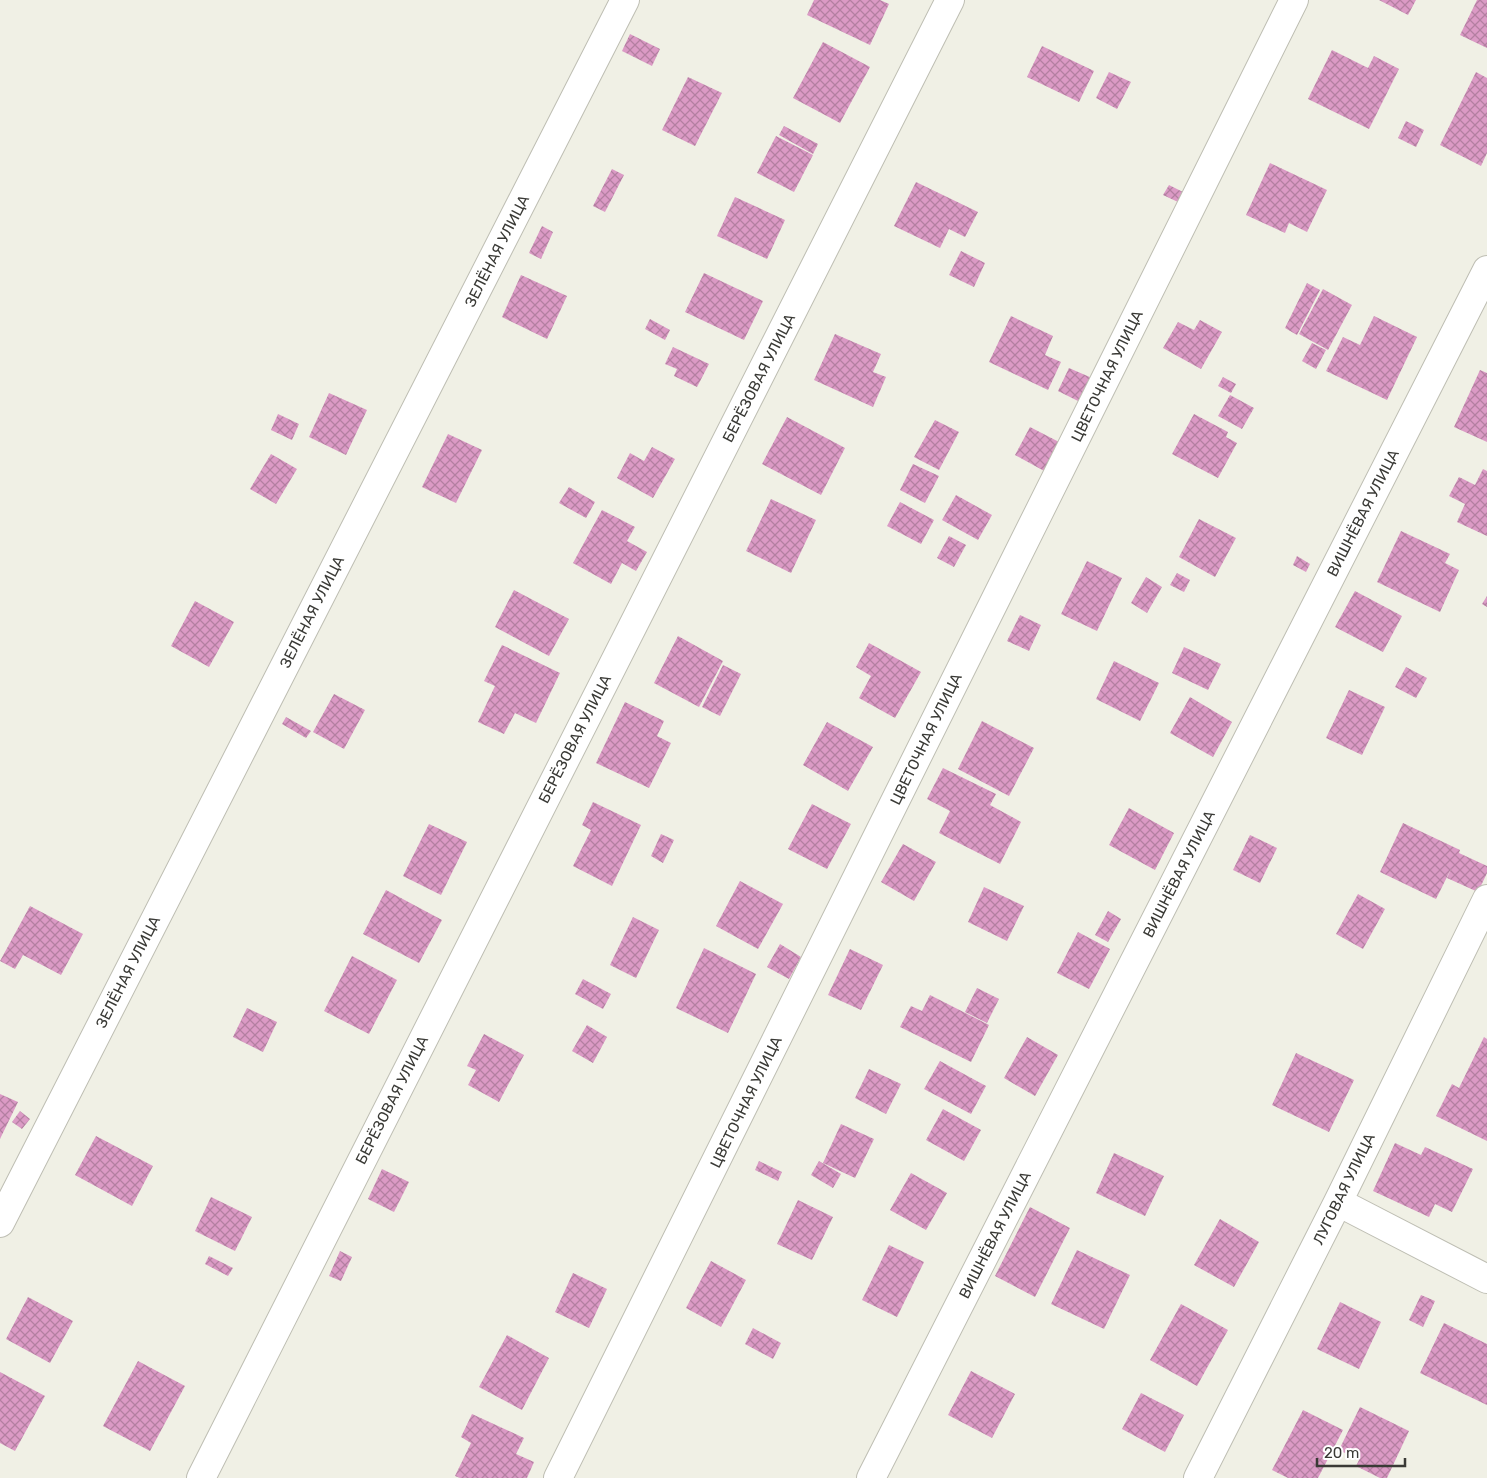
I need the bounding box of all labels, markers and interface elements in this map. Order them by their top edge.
street label: ЗЕЛЁНАЯ УЛИЦА [461,192,533,310]
street label: ЦВЕТОЧНАЯ УЛИЦА [1067,307,1147,445]
street label: БЕРЁЗОВАЯ УЛИЦА [719,311,799,445]
street label: ВИШНЁВАЯ УЛИЦА [1323,446,1403,580]
street label: ЗЕЛЁНАЯ УЛИЦА [276,553,348,671]
street label: ЦВЕТОЧНАЯ УЛИЦА [886,670,966,808]
street label: БЕРЁЗОВАЯ УЛИЦА [535,672,615,806]
street label: ВИШНЁВАЯ УЛИЦА [1139,807,1219,941]
street label: ЗЕЛЁНАЯ УЛИЦА [92,913,164,1031]
street label: БЕРЁЗОВАЯ УЛИЦА [352,1033,432,1167]
street label: ЦВЕТОЧНАЯ УЛИЦА [706,1033,786,1171]
street label: ЛУГОВАЯ УЛИЦА [1309,1130,1379,1248]
street label: ВИШНЁВАЯ УЛИЦА [955,1168,1035,1302]
scale bar [1317,1436,1404,1468]
text: 20 m [1324,1444,1359,1462]

